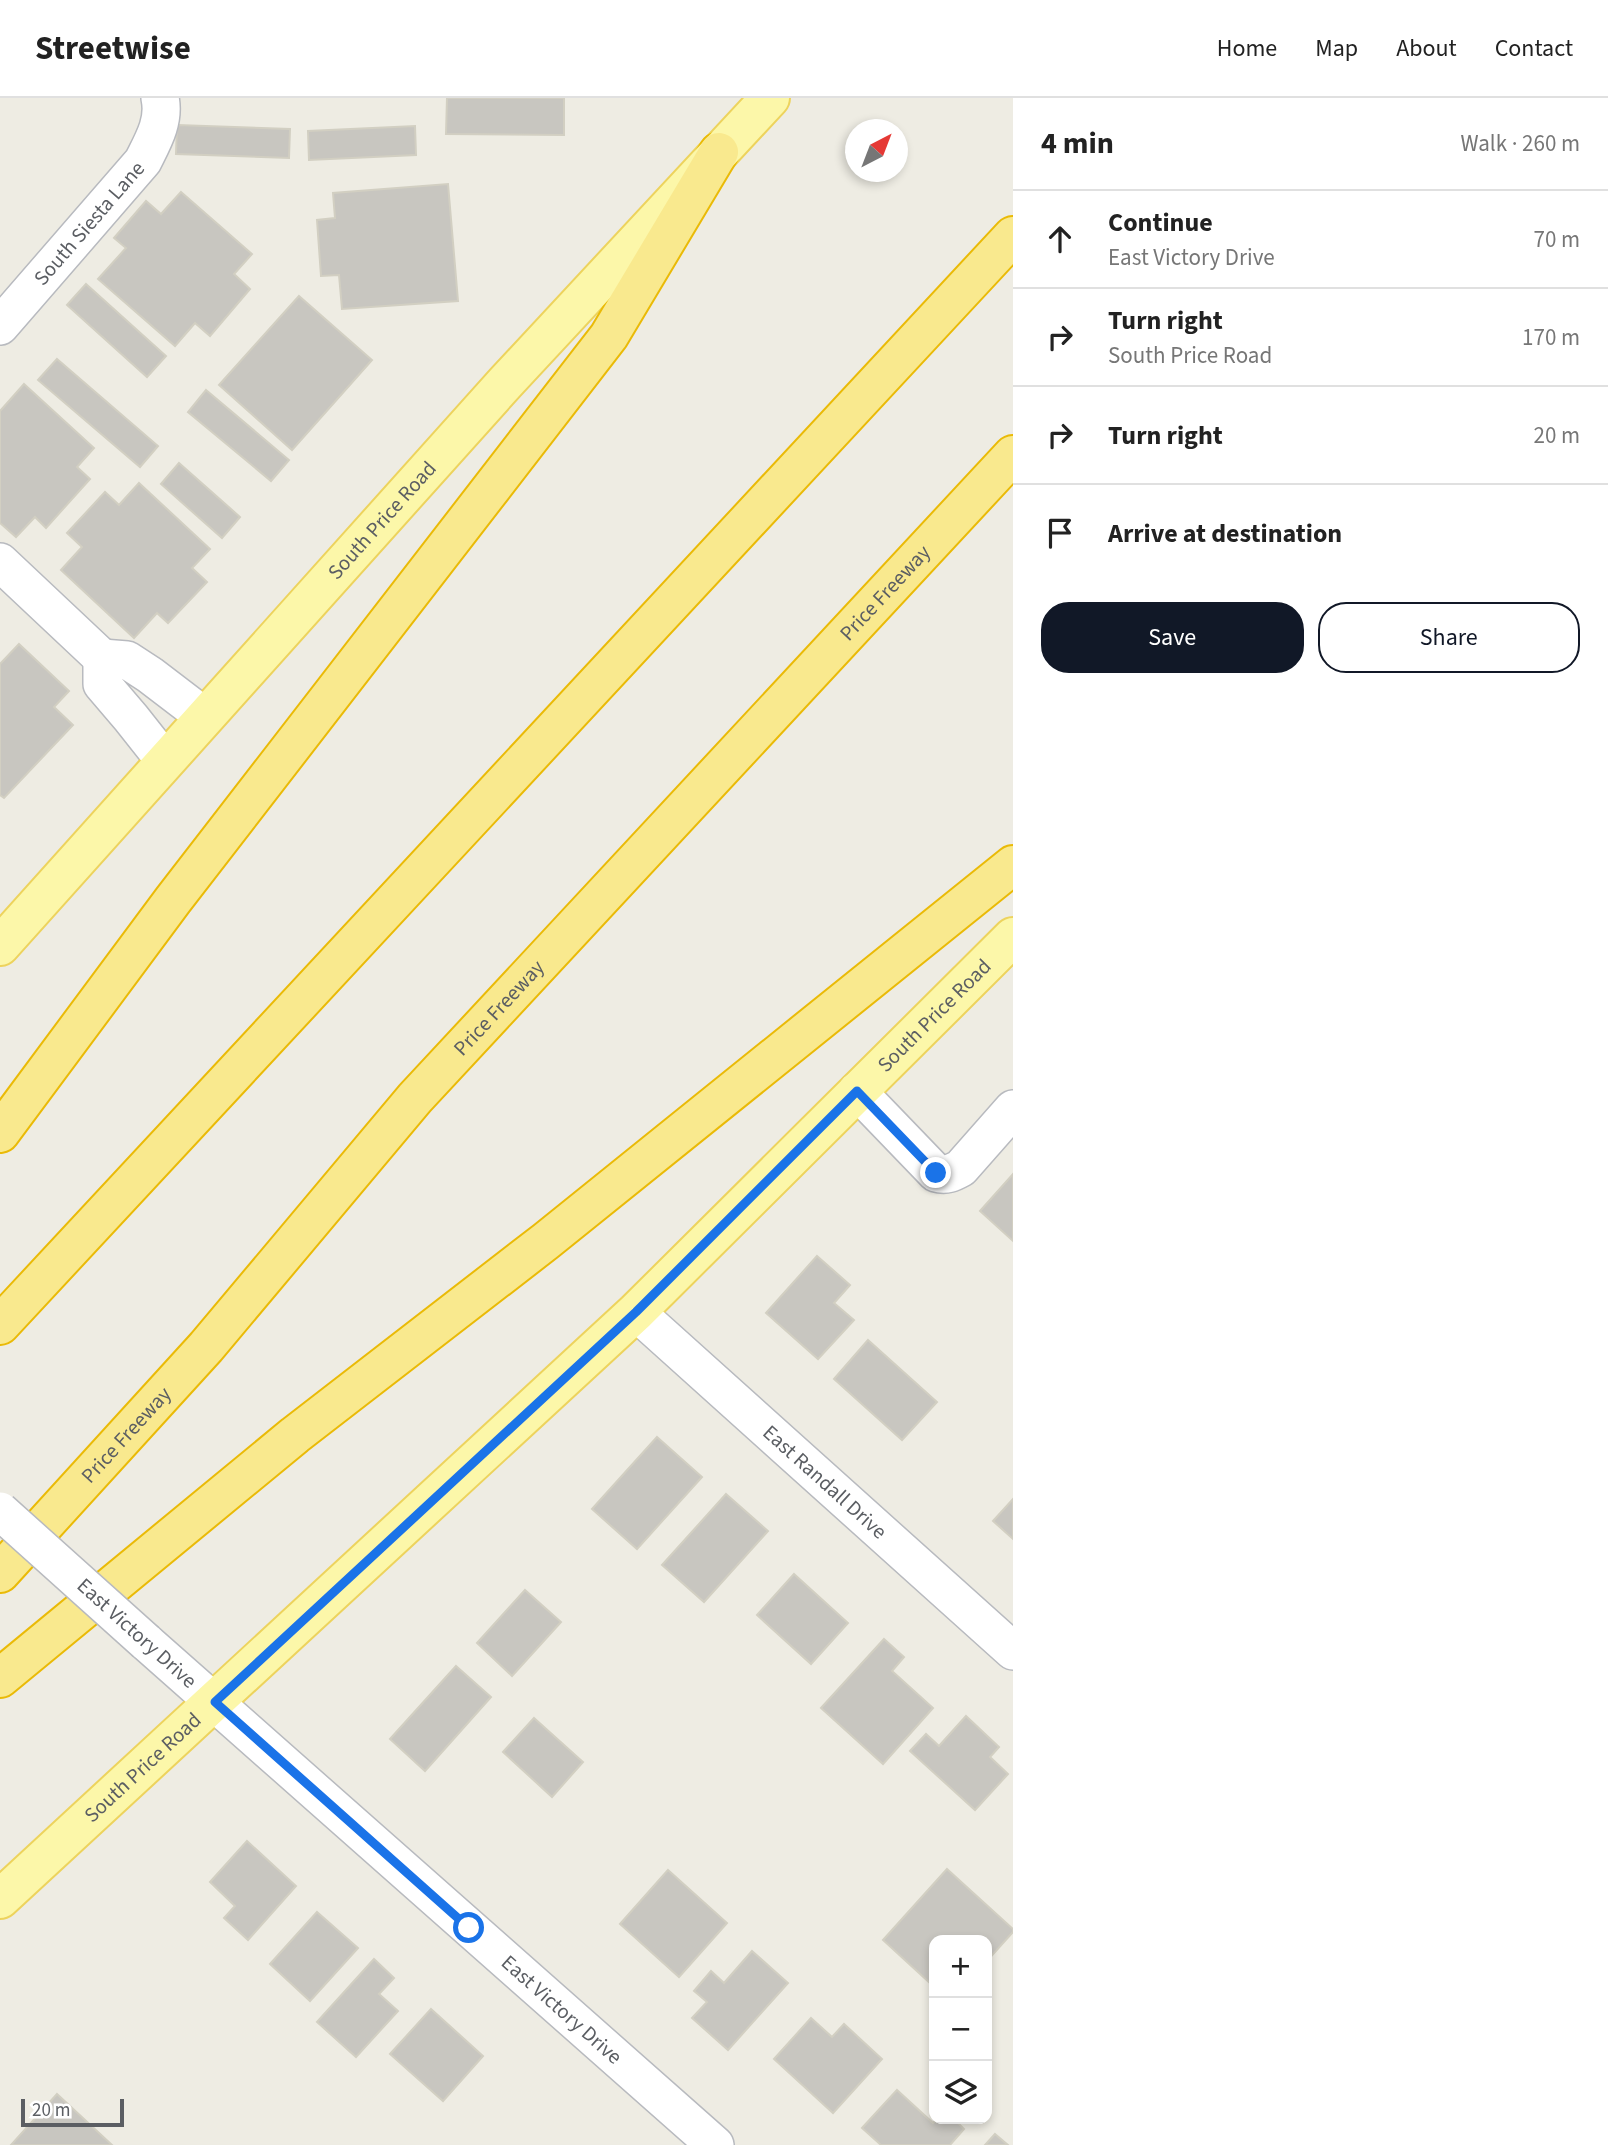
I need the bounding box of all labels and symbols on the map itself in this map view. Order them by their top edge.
north arrow [845,119,908,182]
street label: South Siesta Lane [27,154,152,292]
street label: South Price Road [321,454,443,586]
street label: Price Freeway [833,538,937,647]
street label: South Price Road [870,952,998,1079]
street label: Price Freeway [447,953,551,1063]
route end [920,1157,951,1188]
street label: Price Freeway [74,1380,178,1490]
street label: East Randall Drive [756,1418,894,1546]
street label: East Victory Drive [70,1571,204,1695]
street label: South Price Road [77,1706,208,1829]
route start [453,1912,484,1943]
street label: East Victory Drive [495,1948,629,2071]
scale bar [21,2096,124,2128]

